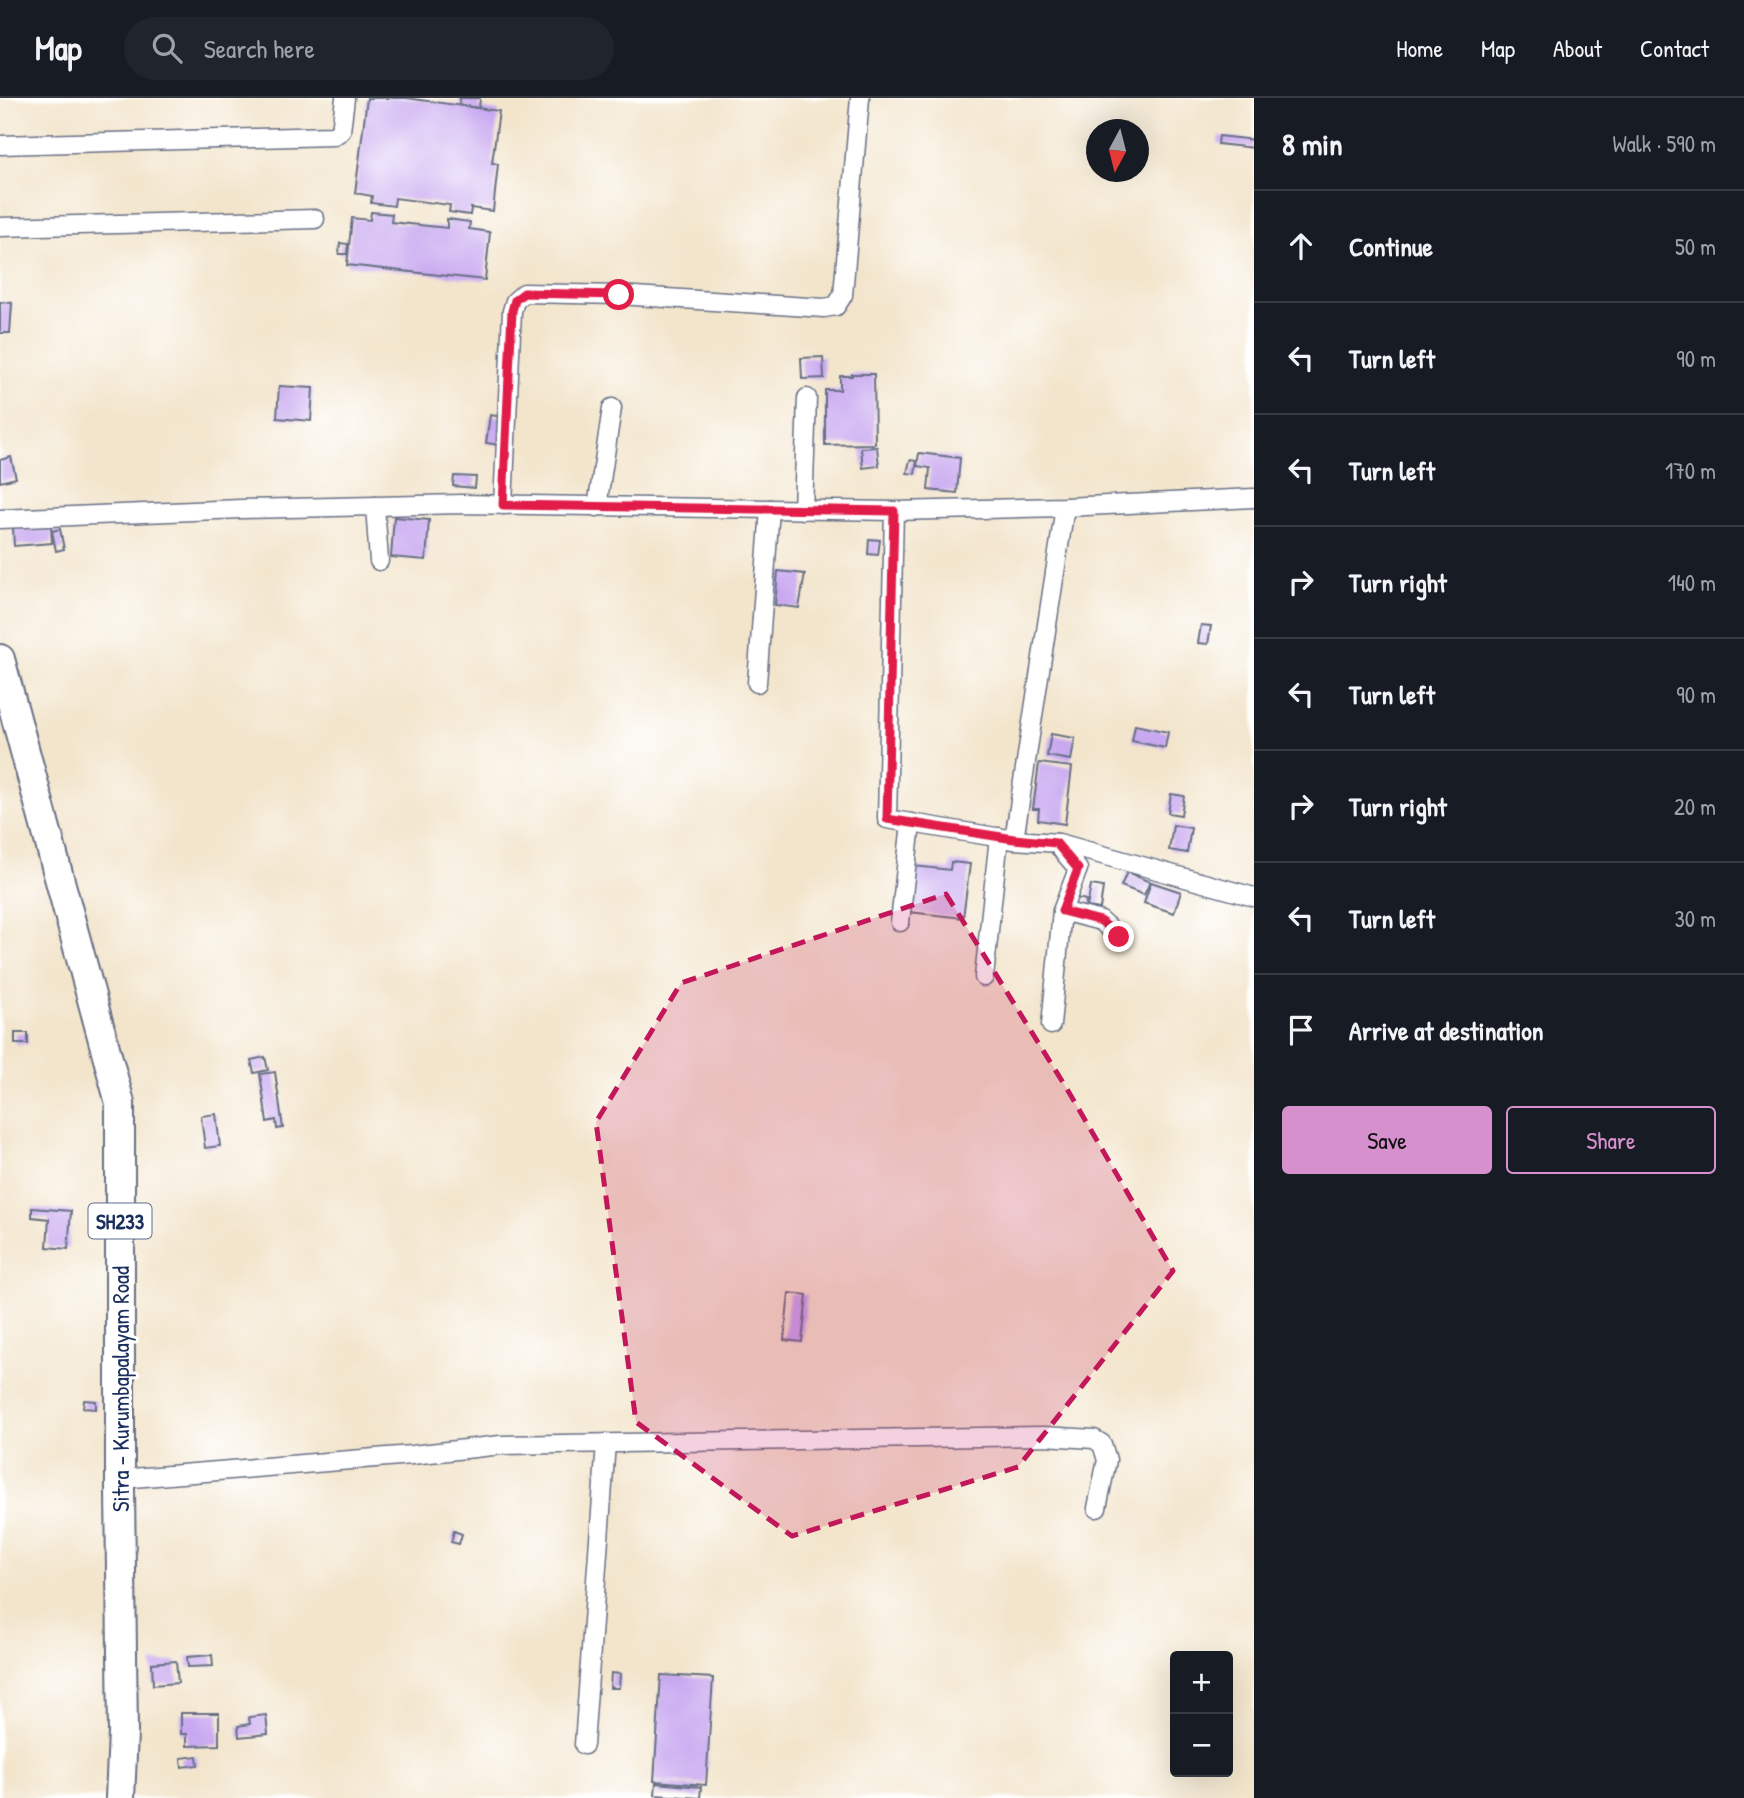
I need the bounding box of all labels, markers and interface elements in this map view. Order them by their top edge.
search box [124,17,614,80]
text: Map [35,26,82,70]
icon: search [148,29,186,67]
text: Search here [204,31,315,66]
text: Home [1396,32,1443,64]
text: Map [1481,32,1515,64]
text: About [1553,32,1602,64]
text: Contact [1640,32,1709,64]
north arrow [1086,119,1149,182]
text: 8 min [1282,124,1343,164]
text: Walk · 590 m [1613,128,1716,159]
icon: ahead [1282,227,1320,265]
text: Continue [1349,229,1433,264]
text: 50 m [1675,231,1716,262]
route start [603,279,634,310]
icon: left [1282,339,1320,377]
text: Turn left [1349,341,1435,376]
text: 90 m [1676,343,1716,374]
icon: left [1282,451,1320,489]
text: Turn left [1349,453,1435,488]
text: 170 m [1665,455,1716,486]
icon: right [1282,563,1320,601]
text: Turn right [1349,565,1447,600]
text: 140 m [1668,567,1716,598]
icon: left [1282,675,1320,713]
text: Turn left [1349,677,1435,712]
text: 90 m [1676,679,1716,710]
icon: right [1282,787,1320,825]
text: Turn right [1349,789,1447,824]
text: 20 m [1674,791,1716,822]
icon: left [1282,899,1320,937]
text: Turn left [1349,901,1435,936]
text: 30 m [1674,903,1716,934]
route end [1103,921,1134,952]
icon: arrive [1282,1011,1320,1049]
text: Arrive at destination [1349,1013,1544,1048]
button: Save [1282,1106,1492,1174]
button: Share [1506,1106,1716,1174]
road number: SH233 [88,1204,152,1238]
street label: Sitra - Kurumbapalayam Road [105,1266,136,1512]
map controls [1170,1651,1233,1777]
button: + [1170,1651,1233,1714]
button: − [1170,1714,1233,1777]

